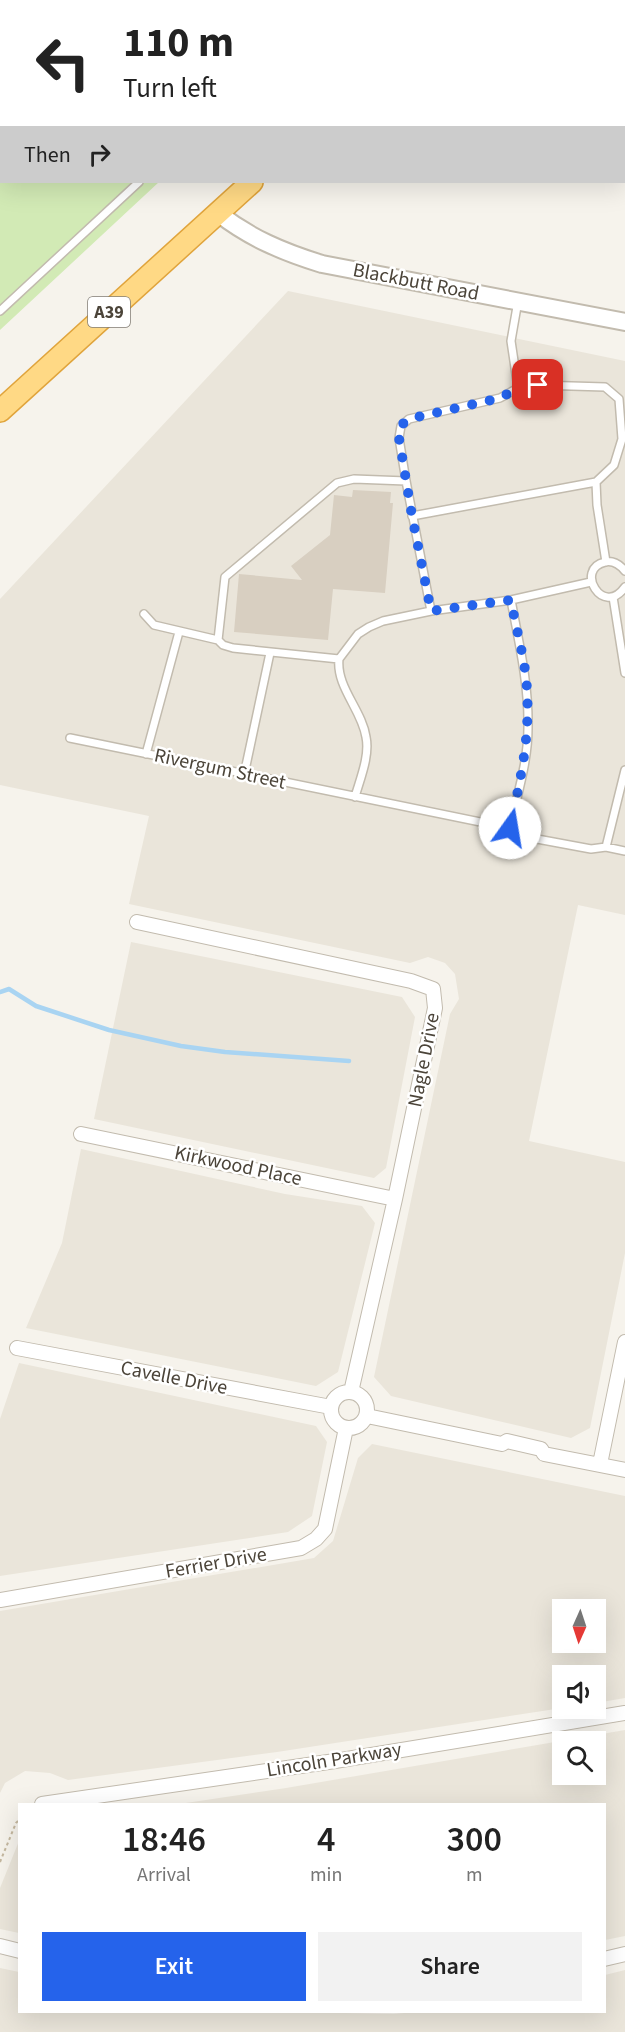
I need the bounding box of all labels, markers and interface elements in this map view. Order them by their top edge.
text: 110 m [123,13,234,73]
icon: left [24,24,102,102]
text: Turn left [123,69,217,108]
icon: right [83,138,116,171]
text: Then [24,139,71,171]
street label: Blackbutt Road [351,256,481,308]
road number: A39 [88,297,130,327]
pin [512,359,563,410]
icon: arrive [521,368,554,401]
street label: Rivergum Street [152,741,289,797]
position arrow [478,796,542,860]
street label: Nagle Drive [401,1010,447,1110]
street label: Kirkwood Place [172,1139,304,1193]
street label: Cavelle Drive [118,1354,230,1402]
street label: Ferrier Drive [163,1540,269,1586]
north arrow [552,1599,606,1653]
map controls [552,1599,606,1785]
button: sound [552,1665,606,1719]
button: search [552,1731,606,1785]
street label: Lincoln Parkway [265,1735,404,1784]
text: 18:46 [122,1814,206,1865]
text: 4 [317,1814,335,1865]
text: 300 [446,1814,502,1865]
text: Arrival [137,1861,191,1889]
text: min [310,1861,342,1889]
text: m [466,1861,482,1889]
button: Exit [42,1932,306,2001]
button: Share [318,1932,582,2001]

